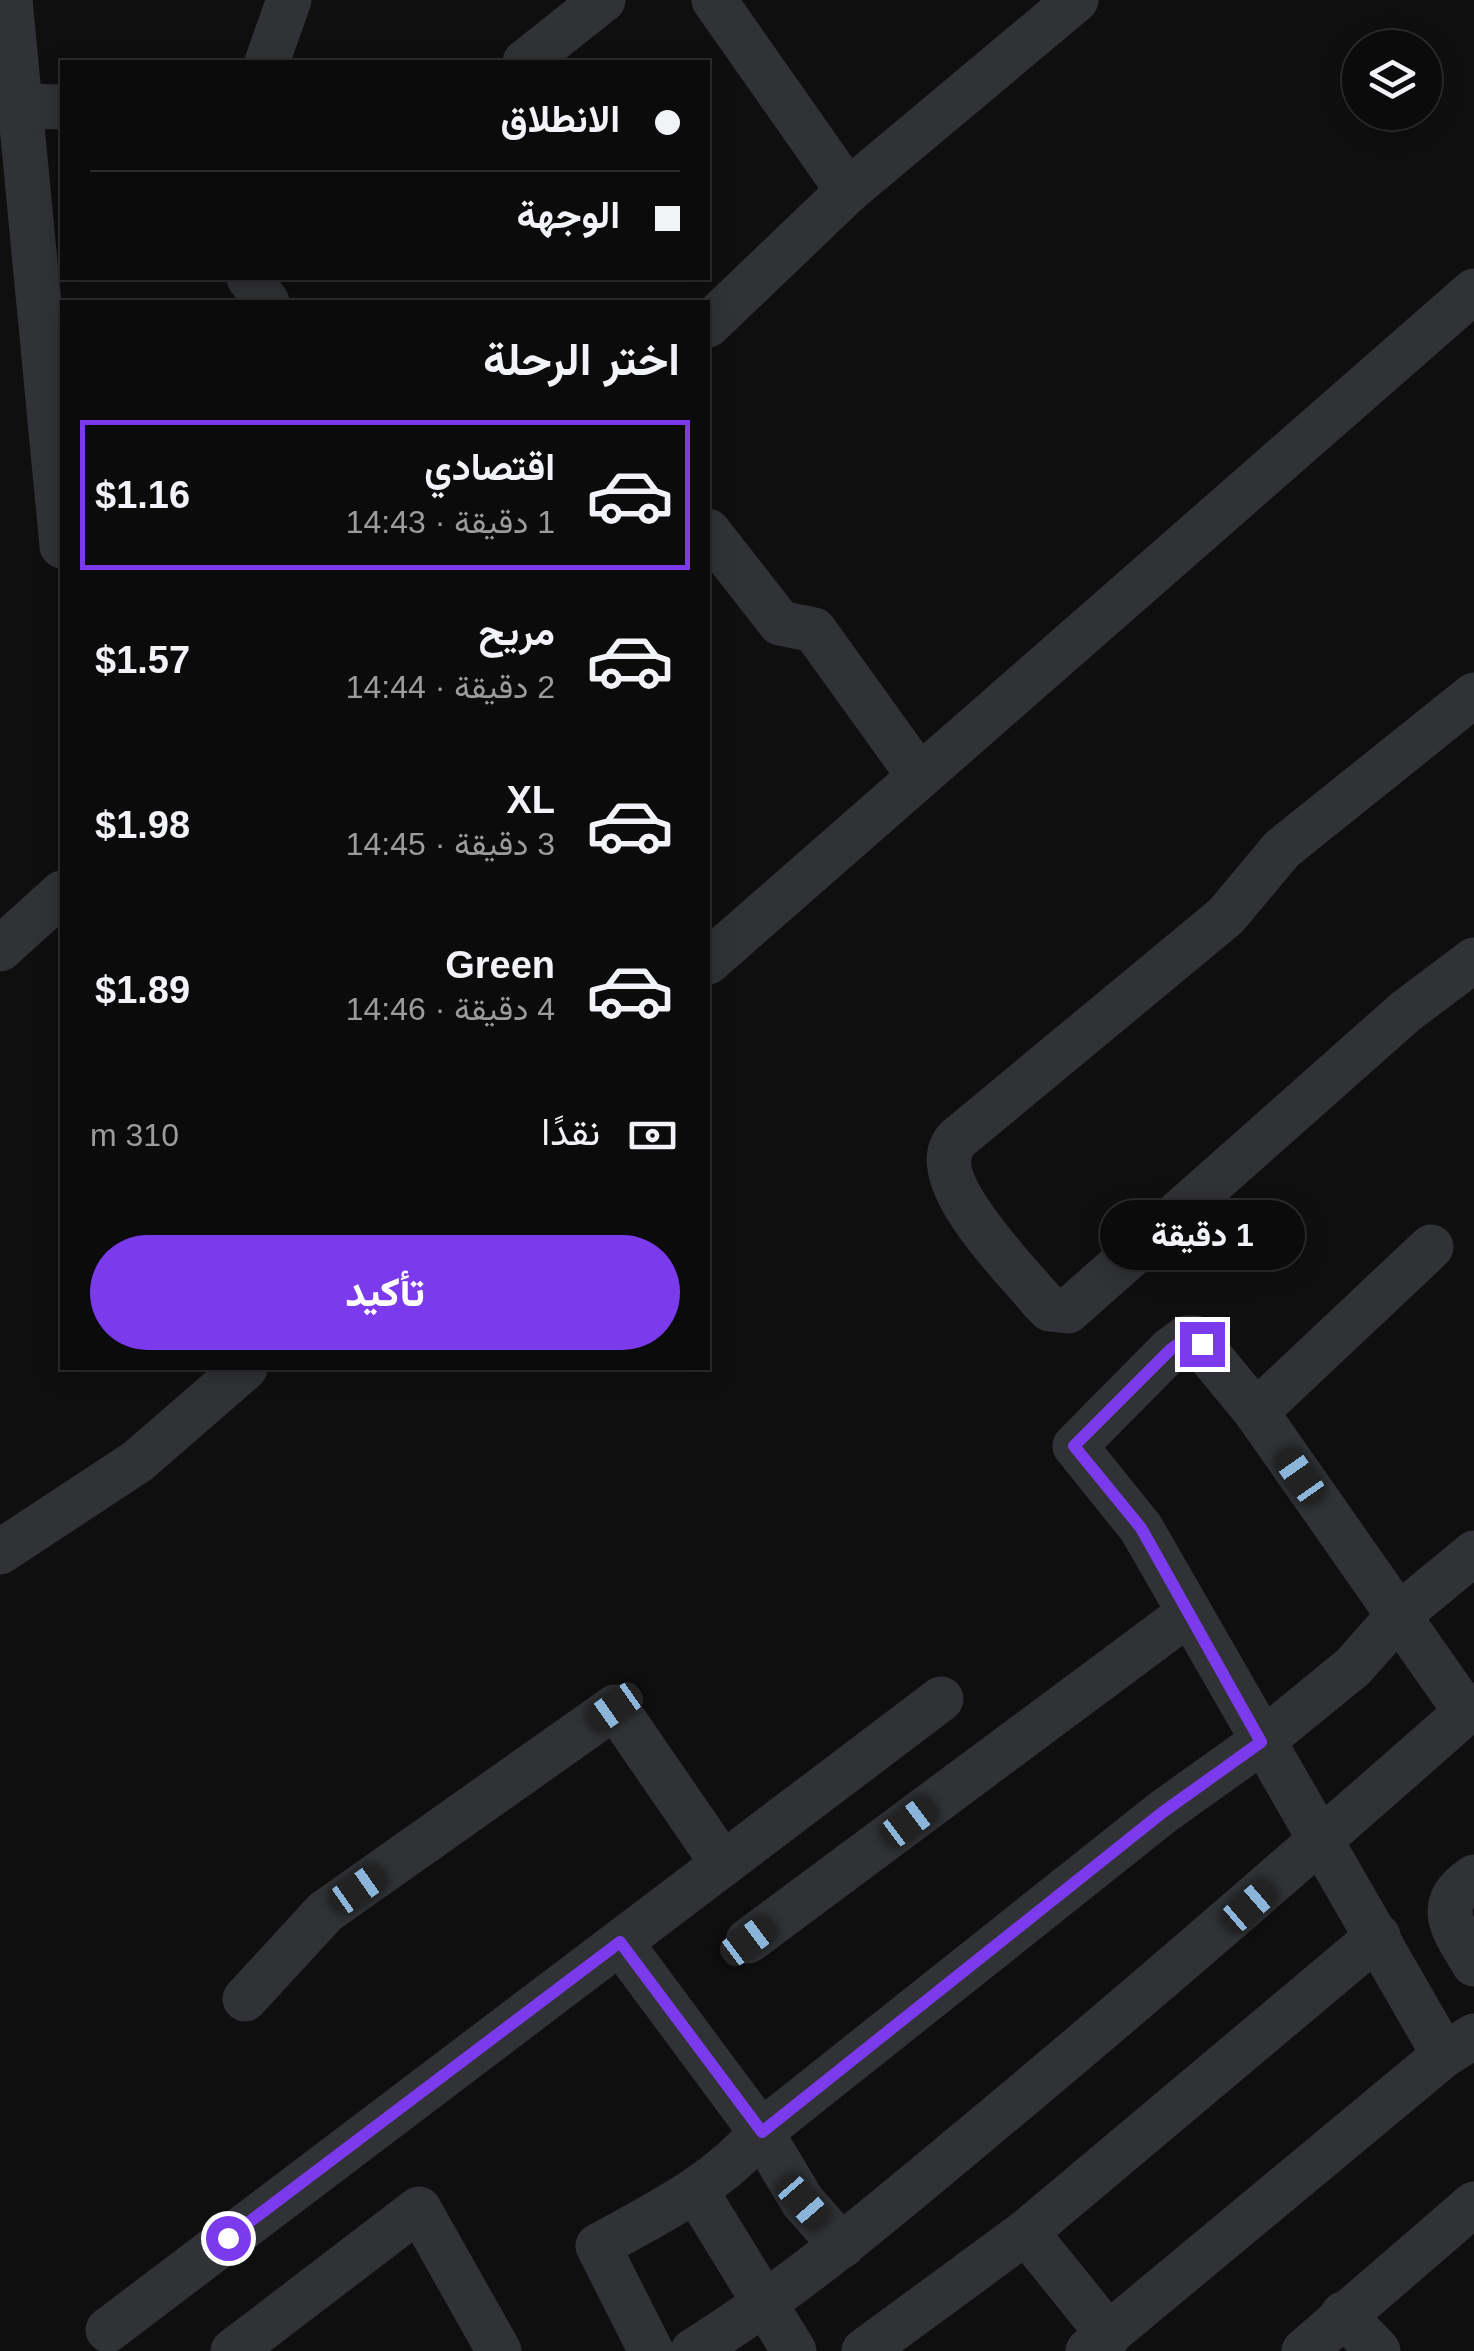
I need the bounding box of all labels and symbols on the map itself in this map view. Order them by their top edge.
callout: 1 دقيقة [1100,1199,1304,1269]
route end [1180,1322,1225,1367]
car [1271,1443,1329,1509]
car [582,1678,648,1736]
car [876,1792,942,1852]
car [325,1860,391,1918]
car [1217,1875,1281,1937]
car [715,1911,781,1971]
car [772,2170,834,2234]
route start [206,2216,251,2261]

